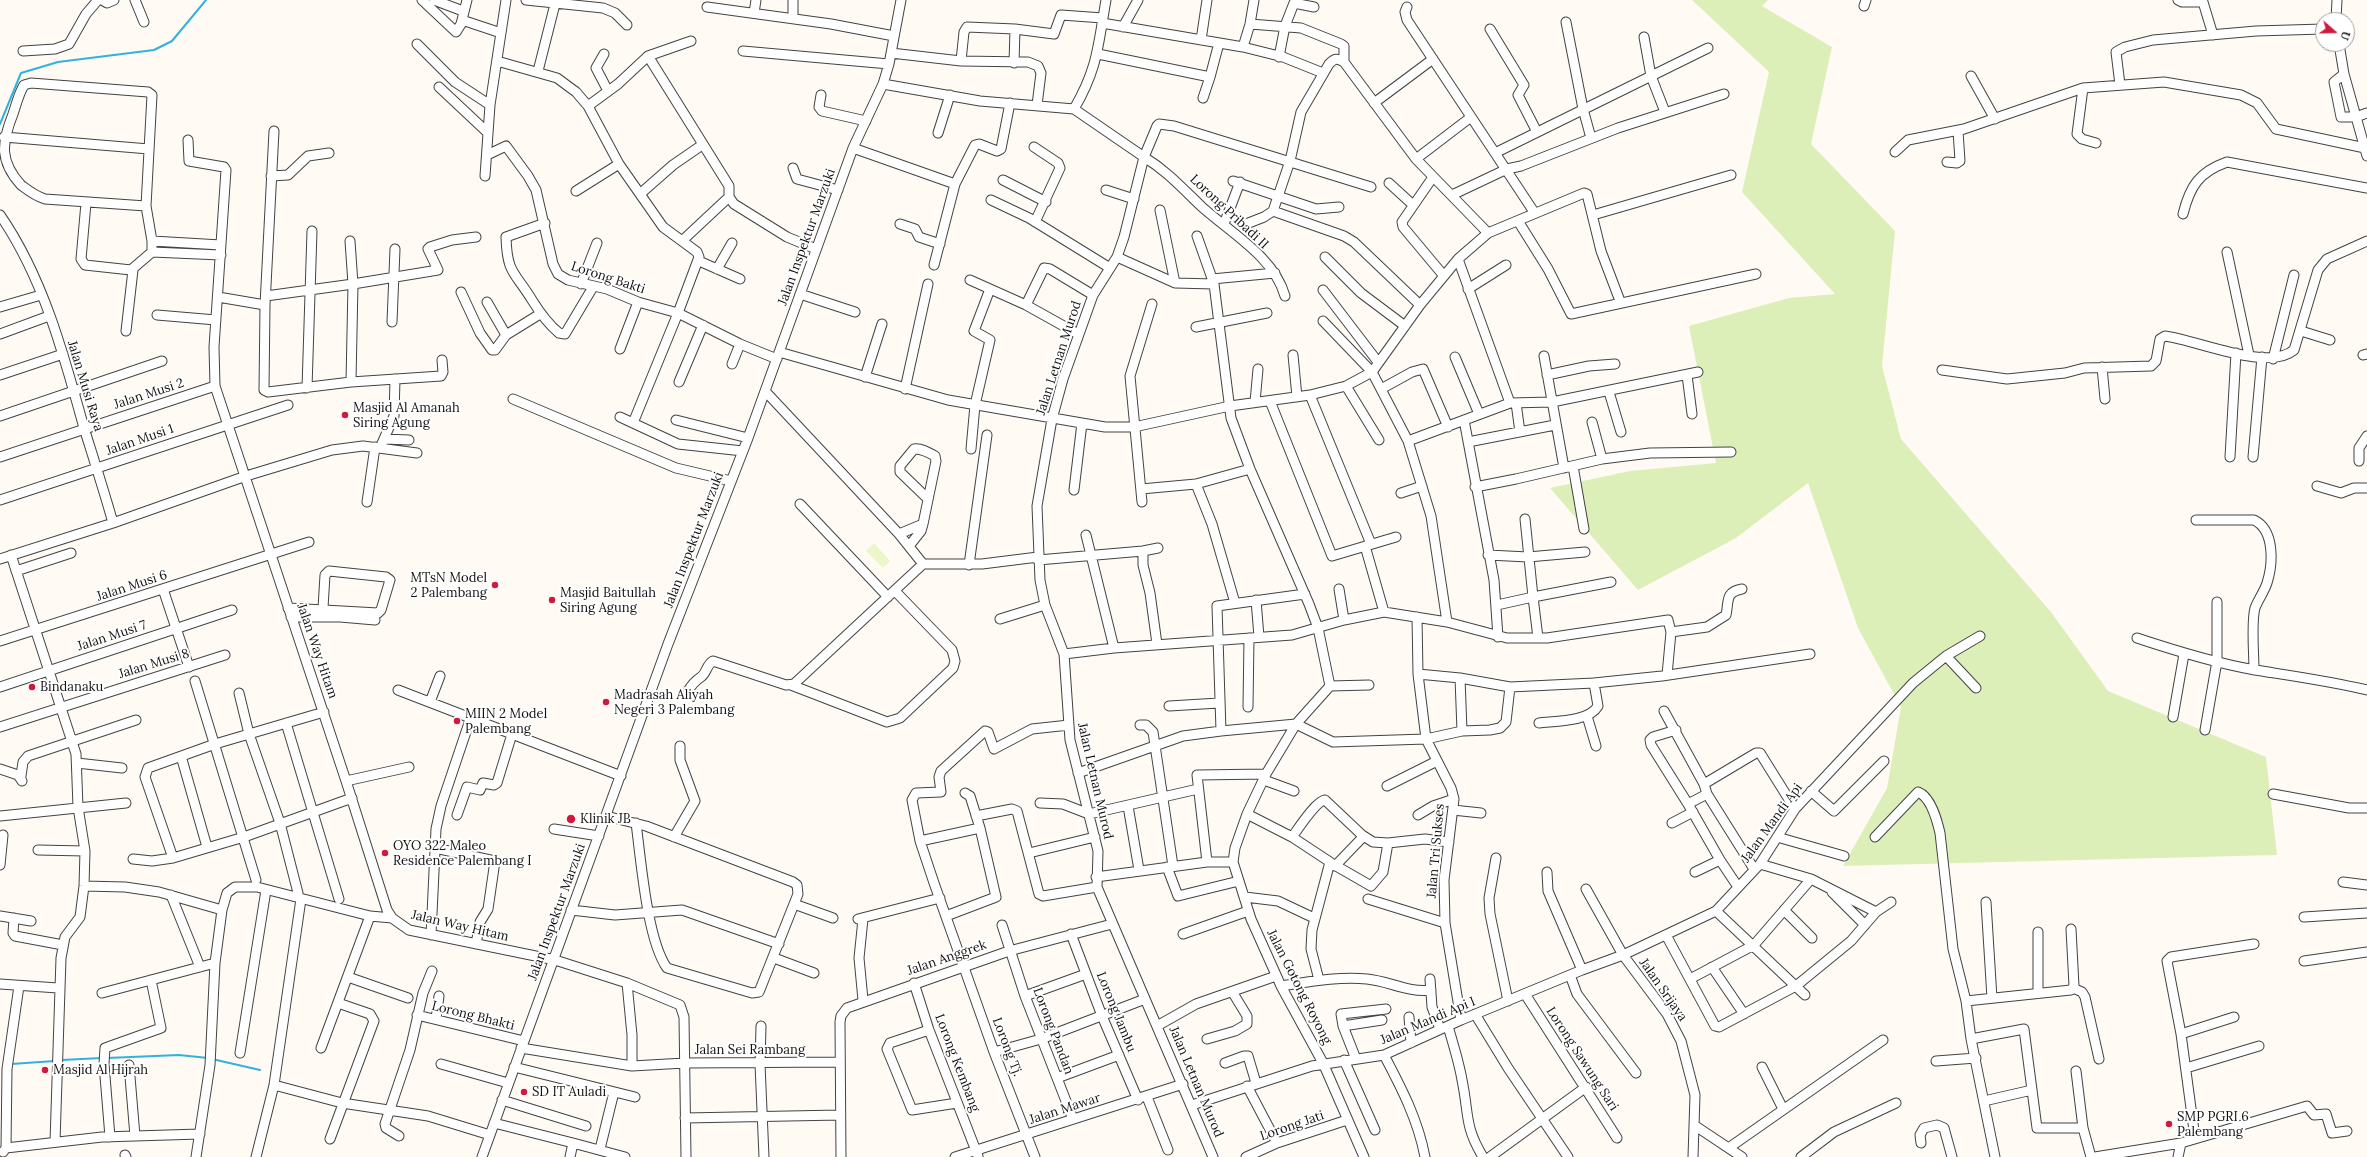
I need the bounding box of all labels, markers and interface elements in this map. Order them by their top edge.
north arrow [2315,12,2355,52]
text: U [2337,29,2353,42]
street label: Jalan Inspektur Marzuki [775,167,839,307]
street label: Lorong Pribadi II [1186,172,1272,252]
street label: Lorong Bakti [569,259,647,297]
street label: Jalan Letnan Murod [1033,299,1085,417]
street label: Jalan Musi Raya [64,339,106,433]
street label: Jalan Musi 2 [112,375,186,413]
place label: Masjid Al Amanah Siring Agung [353,400,460,431]
marker: Masjid Al Amanah Siring Agung [340,410,350,420]
street label: Jalan Musi 1 [104,421,176,459]
street label: Jalan Inspektur Marzuki [661,470,727,610]
street label: Jalan Musi 6 [95,567,169,605]
place label: MTsN Model 2 Palembang [410,570,487,601]
marker: MTsN Model 2 Palembang [490,580,500,590]
place label: Masjid Baitullah Siring Agung [560,585,656,616]
marker: Masjid Baitullah Siring Agung [547,595,557,605]
street label: Jalan Way Hitam [293,601,341,701]
street label: Jalan Musi 7 [75,618,149,654]
street label: Jalan Musi 8 [117,646,191,682]
place label: Bindanaku [40,679,103,695]
marker: Bindanaku [27,682,37,692]
place label: Madrasah Aliyah Negeri 3 Palembang [614,687,734,718]
marker: Madrasah Aliyah Negeri 3 Palembang [601,697,611,707]
place label: MIIN 2 Model Palembang [465,706,547,737]
marker: MIIN 2 Model Palembang [452,716,462,726]
street label: Jalan Letnan Murod [1074,721,1116,841]
street label: Jalan Mandi Api [1738,780,1806,866]
street label: Jalan Tri Sukses [1424,803,1448,899]
place label: Klinik JB [580,811,631,827]
marker: Klinik JB [565,813,577,825]
place label: OYO 322 Maleo Residence Palembang I [393,838,532,869]
street label: Jalan Inspektur Marzuki [525,842,589,982]
marker: OYO 322 Maleo Residence Palembang I [380,848,390,858]
street label: Jalan Way Hitam [410,907,510,945]
street label: Jalan Gotong Royong [1263,927,1335,1047]
street label: Jalan Anggrek [905,937,989,979]
street label: Jalan Srijaya [1636,956,1690,1024]
street label: Lorong Jambu [1093,970,1139,1054]
street label: Lorong Pandan [1029,985,1077,1077]
street label: Jalan Mandi Api I [1378,994,1478,1048]
street label: Lorong Bhakti [430,998,516,1034]
street label: Lorong Sawung Sari [1543,1004,1621,1114]
street label: Lorong Kembang [931,1012,983,1114]
street label: Lorong Tj. [989,1015,1025,1079]
street label: Jalan Letnan Murod [1166,1024,1226,1140]
street label: Jalan Sei Rambang [695,1042,805,1058]
place label: Masjid Al Hijrah [53,1062,148,1078]
marker: Masjid Al Hijrah [40,1065,50,1075]
place label: SD IT Auladi [532,1084,606,1100]
marker: SD IT Auladi [519,1087,529,1097]
street label: Jalan Mawar [1027,1090,1103,1128]
street label: Lorong Jati [1258,1108,1326,1144]
place label: SMP PGRI 6 Palembang [2177,1109,2249,1140]
marker: SMP PGRI 6 Palembang [2164,1119,2174,1129]

